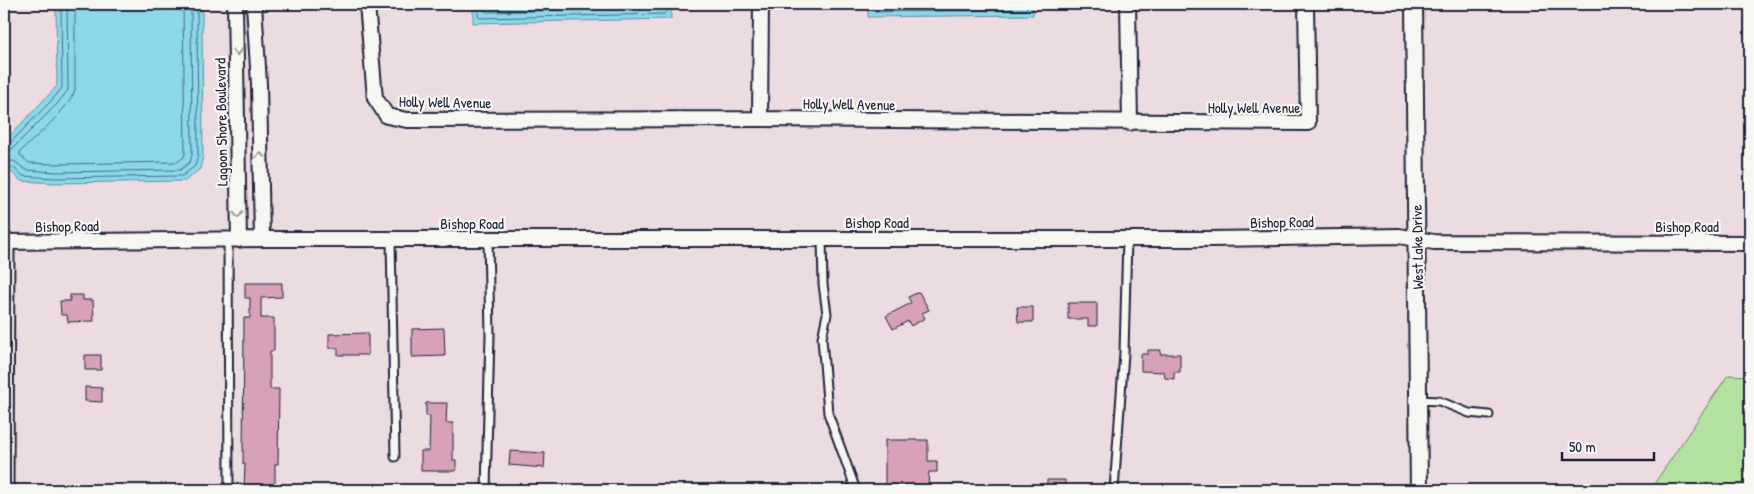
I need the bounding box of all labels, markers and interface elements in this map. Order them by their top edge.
one-way arrow [232,49,242,57]
street label: Lagoon Shore Boulevard [209,58,233,186]
street label: Holly Well Avenue [399,91,491,113]
street label: Holly Well Avenue [803,93,895,115]
street label: Holly Well Avenue [1208,97,1300,118]
one-way arrow [255,151,265,158]
street label: West Lake Drive [1406,204,1428,290]
one-way arrow [233,211,244,219]
street label: Bishop Road [1250,211,1314,233]
street label: Bishop Road [845,212,909,233]
street label: Bishop Road [440,213,504,234]
street label: Bishop Road [35,215,99,237]
street label: Bishop Road [1655,216,1719,237]
scale bar [1562,429,1654,461]
text: 50 m [1569,436,1596,457]

